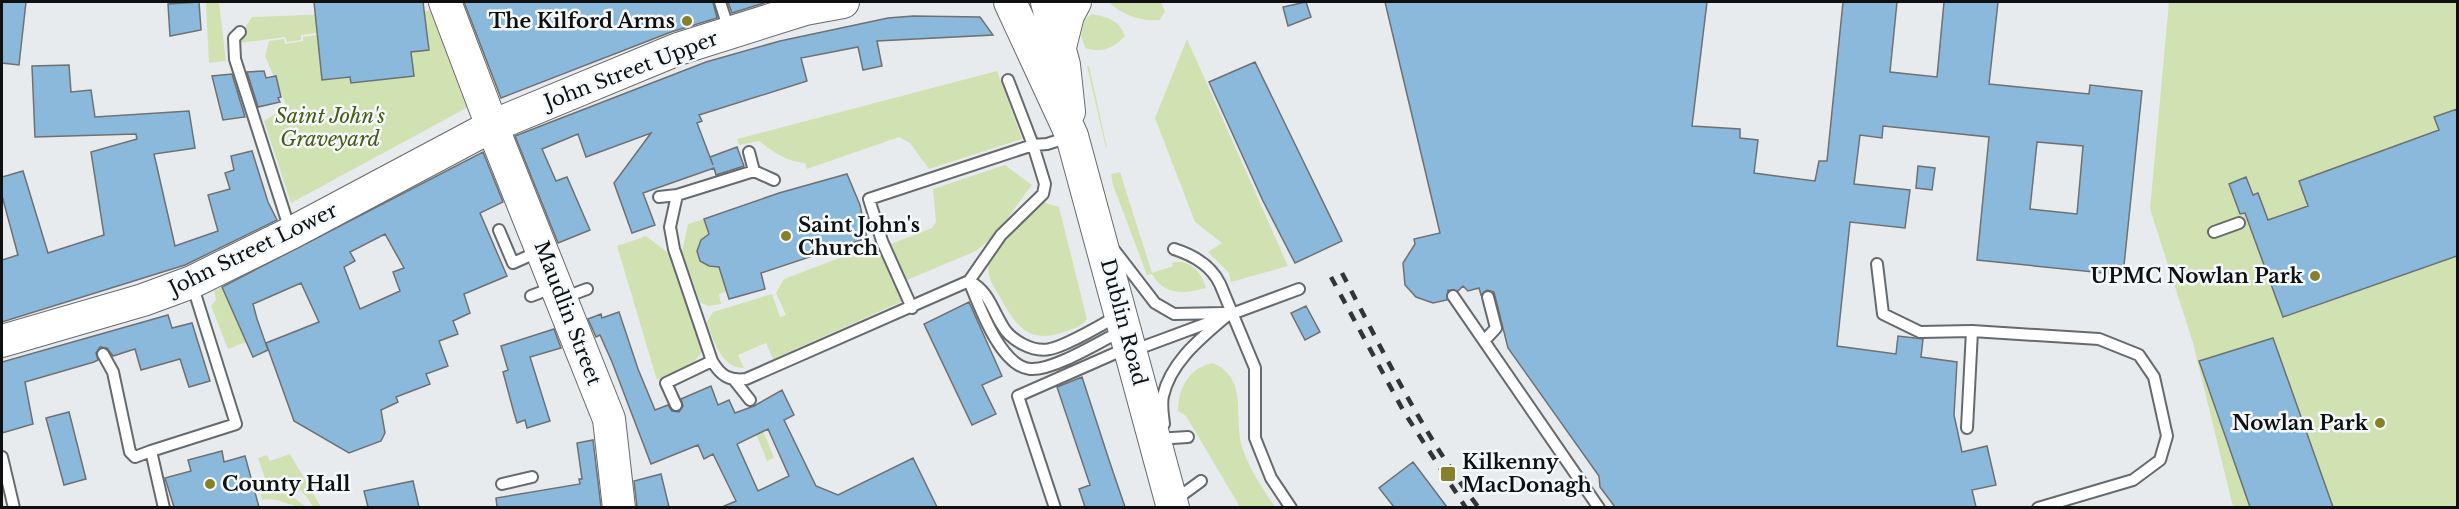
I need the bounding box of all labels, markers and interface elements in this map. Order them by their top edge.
place label: The Kilford Arms [489,9,675,33]
marker: The Kilford Arms [680,14,694,28]
street label: John Street Upper [538,26,722,115]
park label: Saint John's Graveyard [275,104,385,151]
street label: John Street Lower [162,198,342,302]
place label: Saint John's Church [798,213,920,260]
marker: Saint John's Church [779,229,793,243]
street label: Maudlin Street [529,237,607,389]
street label: Dublin Road [1096,256,1152,388]
place label: UPMC Nowlan Park [2091,264,2304,288]
marker: UPMC Nowlan Park [2308,269,2322,283]
place label: Nowlan Park [2232,411,2369,435]
marker: Nowlan Park [2373,416,2387,430]
place label: Kilkenny MacDonagh [1462,450,1592,497]
marker: Kilkenny MacDonagh [1439,465,1457,483]
place label: County Hall [222,472,350,496]
marker: County Hall [203,477,217,491]

